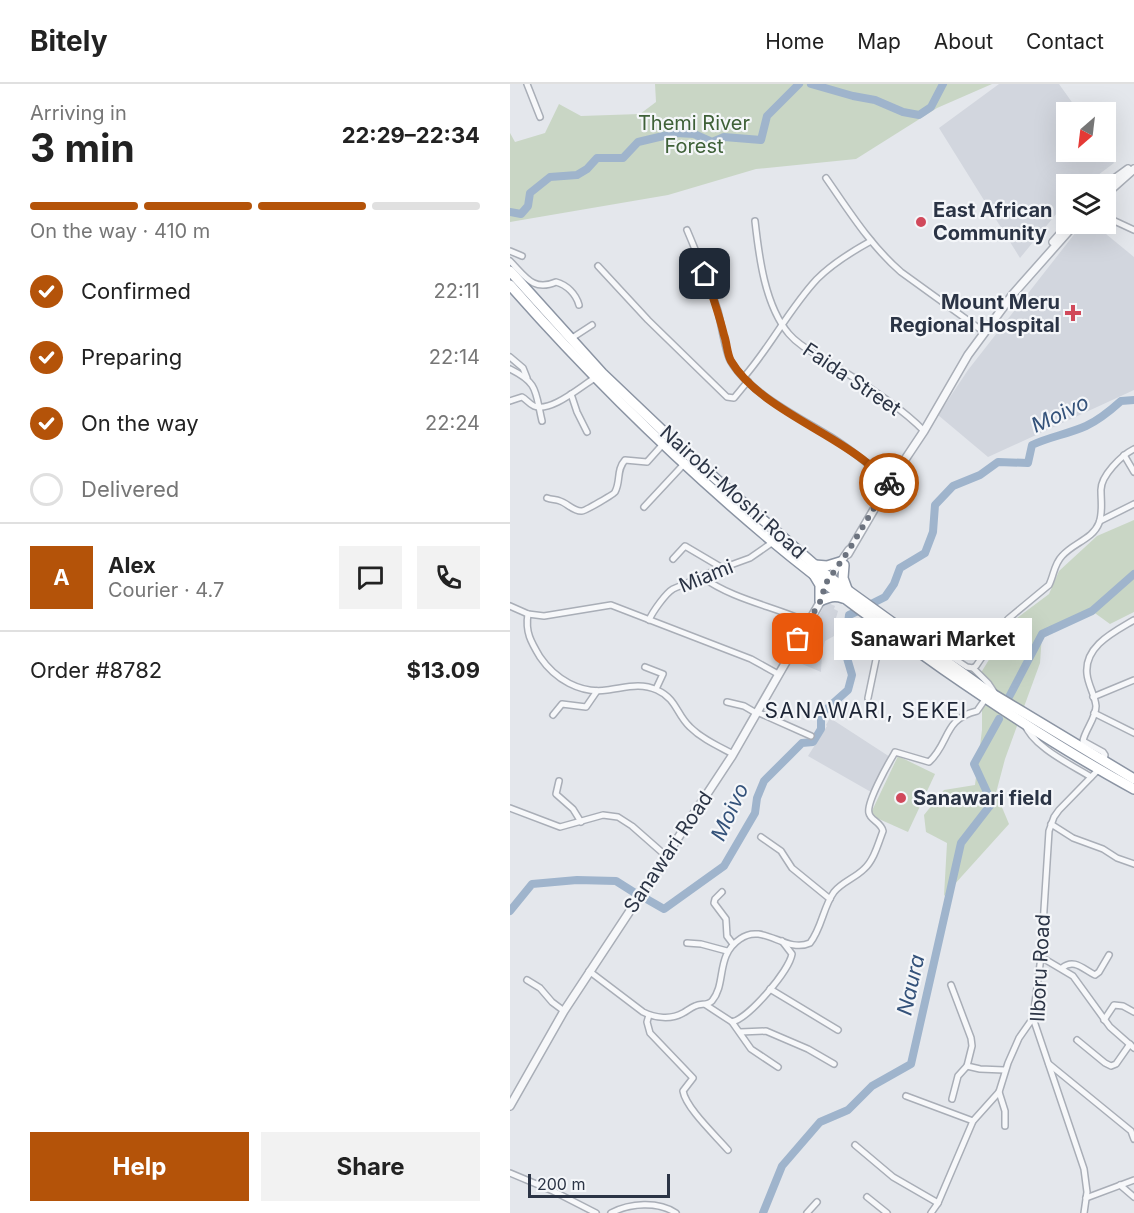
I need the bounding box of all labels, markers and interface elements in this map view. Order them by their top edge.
text: Bitely [30,24,108,58]
text: Home [765,29,824,54]
text: Map [857,29,901,54]
text: About [934,29,993,54]
text: Contact [1026,29,1104,54]
text: Arriving in [30,101,127,125]
north arrow [1056,102,1116,162]
map controls [1056,102,1116,234]
park label: Themi River Forest [638,111,751,158]
text: 22:29–22:34 [342,122,480,148]
text: 3 min [30,124,135,171]
button: layers [1056,174,1116,234]
place label: East African Community [933,198,1052,245]
marker: East African Community [914,215,928,229]
text: On the way · 410 m [30,219,210,243]
pin [679,248,730,299]
icon: home [688,257,721,290]
icon: check [30,275,63,308]
text: Confirmed [81,278,191,304]
text: 22:11 [434,279,480,303]
place label: Mount Meru Regional Hospital [890,290,1060,337]
marker: Mount Meru Regional Hospital [1064,304,1082,322]
street label: Faida Street [798,337,906,421]
icon: check [30,341,63,374]
text: Preparing [81,344,182,370]
text: 22:14 [429,345,480,369]
water label: Moivo [1027,389,1093,438]
icon: check [30,407,63,440]
text: On the way [81,410,199,436]
text: 22:24 [425,411,480,435]
street label: Nairobi-Moshi Road [655,420,811,564]
courier [859,453,919,513]
icon: bike [873,467,906,500]
text: Delivered [81,476,179,502]
button: chat [339,546,402,609]
button: phone [417,546,480,609]
text: Alex [108,552,156,578]
street label: Miami [675,554,737,598]
text: A [53,564,70,590]
text: Courier · 4.7 [108,578,224,602]
pin [772,613,823,664]
callout: Sanawari Market [834,618,1032,660]
icon: bag [781,622,814,655]
text: Sanawari Market [851,627,1015,651]
text: Order #8782 [30,657,162,683]
text: $13.09 [407,657,480,683]
district label: SANAWARI, SEKEI [764,698,968,723]
water label: Moivo [705,779,754,845]
place label: Sanawari field [913,786,1052,810]
street label: Sanawari Road [619,787,717,917]
marker: Sanawari field [894,791,908,805]
street label: Ilboru Road [1025,914,1055,1022]
water label: Naura [891,952,930,1018]
button: Help [30,1132,249,1201]
button: Share [261,1132,480,1201]
scale bar [528,1171,670,1198]
text: 200 m [537,1174,585,1194]

